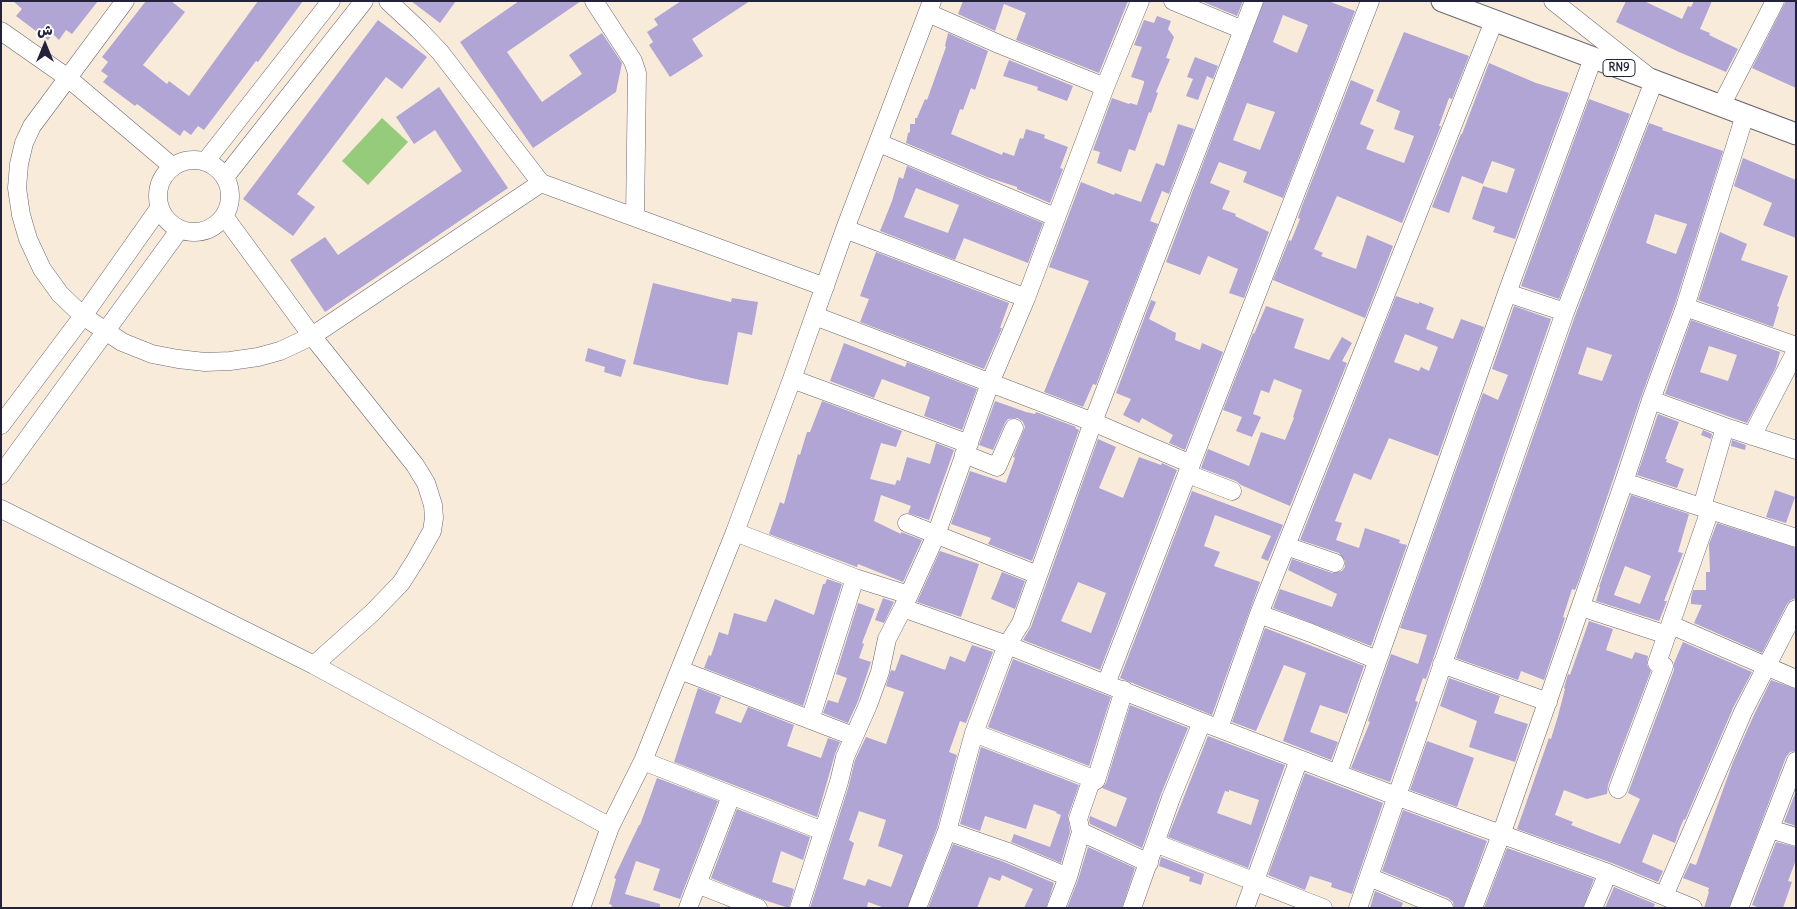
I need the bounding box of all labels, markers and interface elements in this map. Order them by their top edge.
north arrow [20,20,70,70]
text: ش [37,21,53,39]
road number: RN9 [1603,59,1635,76]

